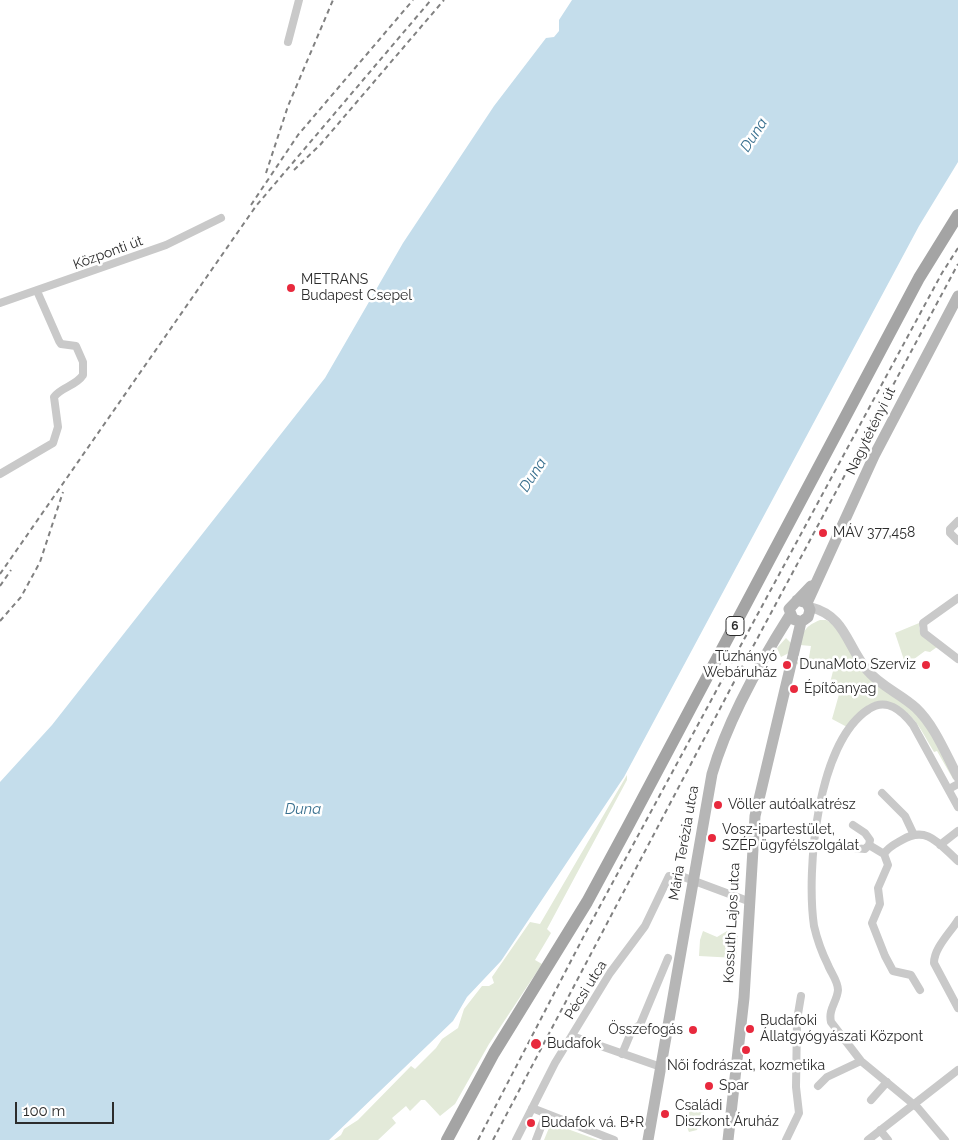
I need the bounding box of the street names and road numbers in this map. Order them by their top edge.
street label: Központi út [71,233,145,273]
street label: Nagytétényi út [843,384,899,478]
road number: 6 [726,616,744,636]
street label: Mária Terézia utca [666,784,702,902]
street label: Kossuth Lajos utca [720,862,744,984]
street label: Pécsi utca [561,958,611,1022]

